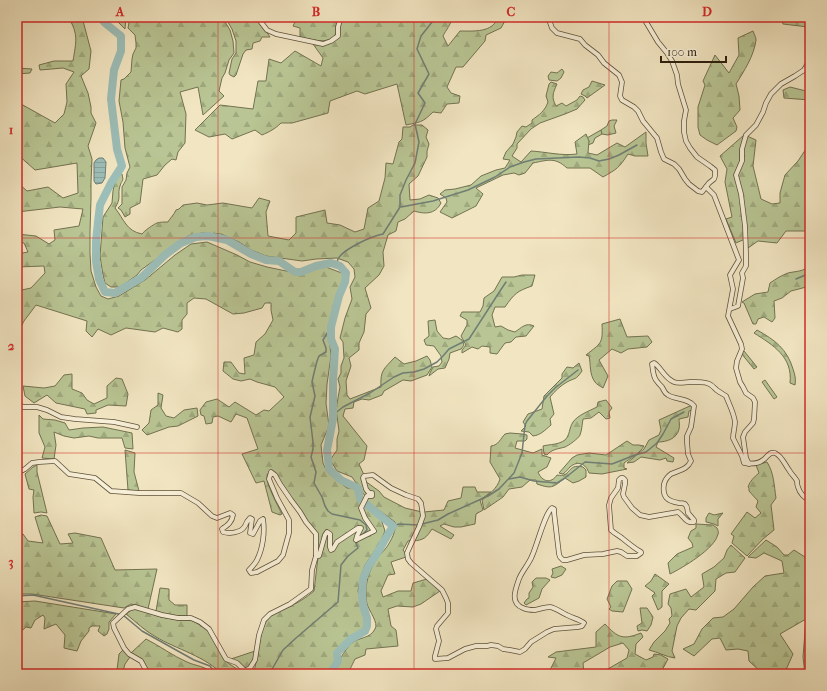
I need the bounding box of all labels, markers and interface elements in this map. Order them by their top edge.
text: A [115,4,125,19]
text: B [312,4,321,19]
text: C [507,4,516,19]
text: D [702,4,712,19]
scale bar [661,38,726,64]
text: 100 m [667,45,697,59]
text: 1 [9,122,14,137]
text: 2 [8,338,15,353]
text: 3 [8,554,14,570]

